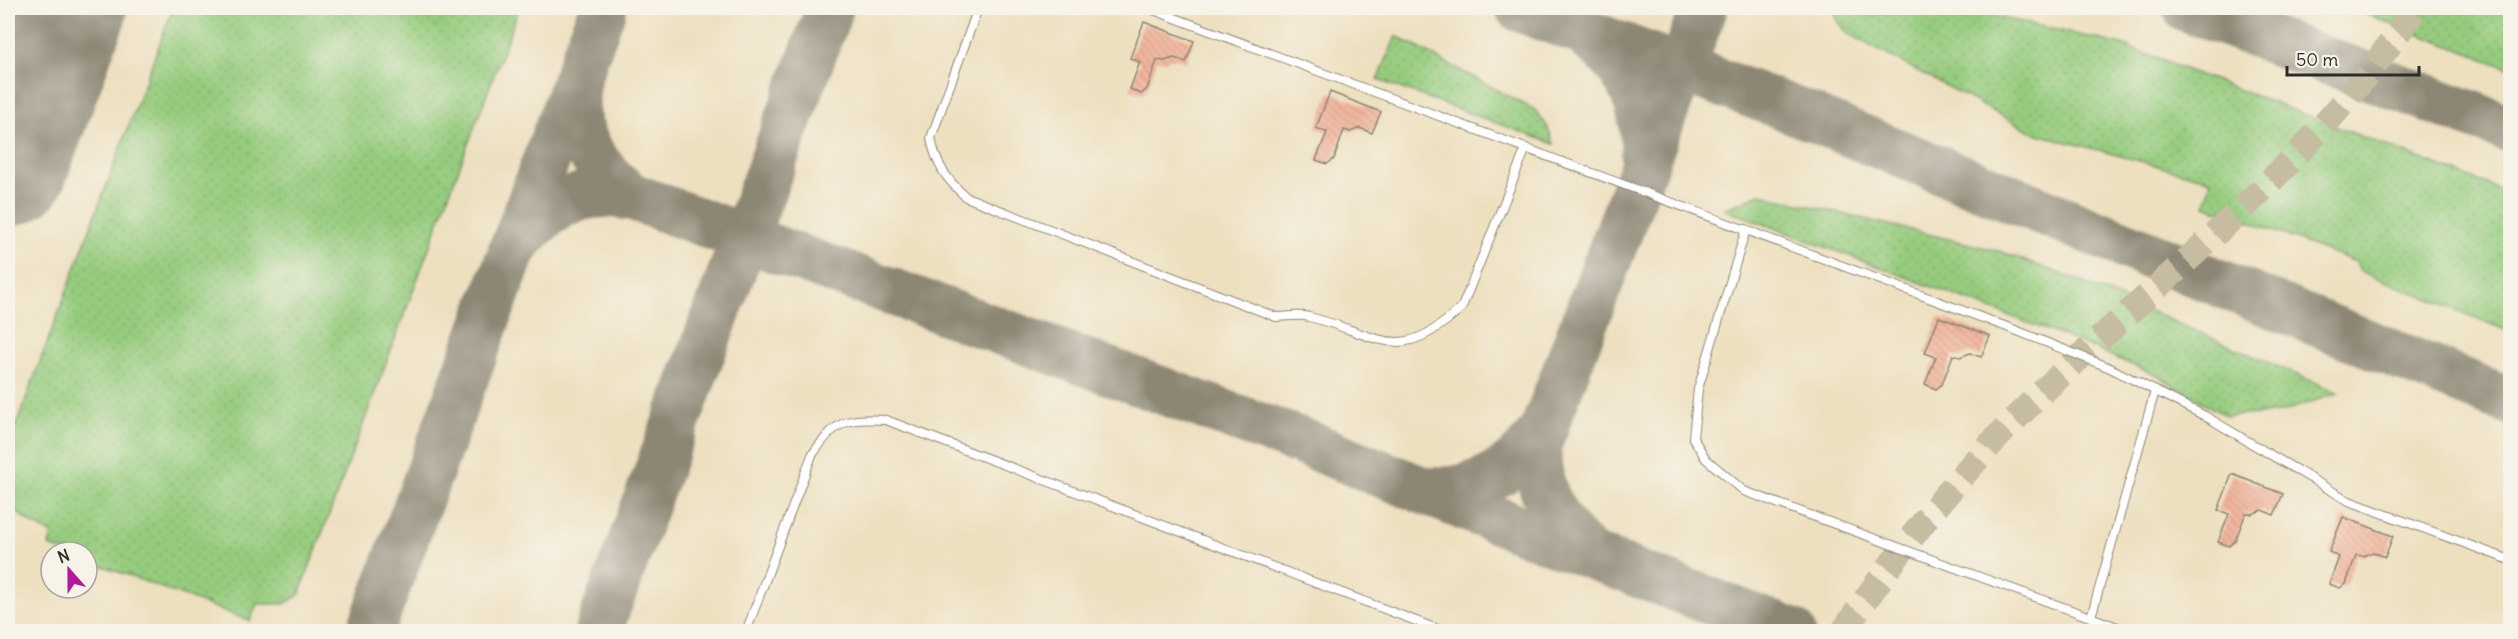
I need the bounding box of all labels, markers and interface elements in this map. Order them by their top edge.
scale bar [2287,39,2419,77]
text: 50 m [2296,48,2338,71]
north arrow [39,540,99,600]
text: N [55,545,72,567]

